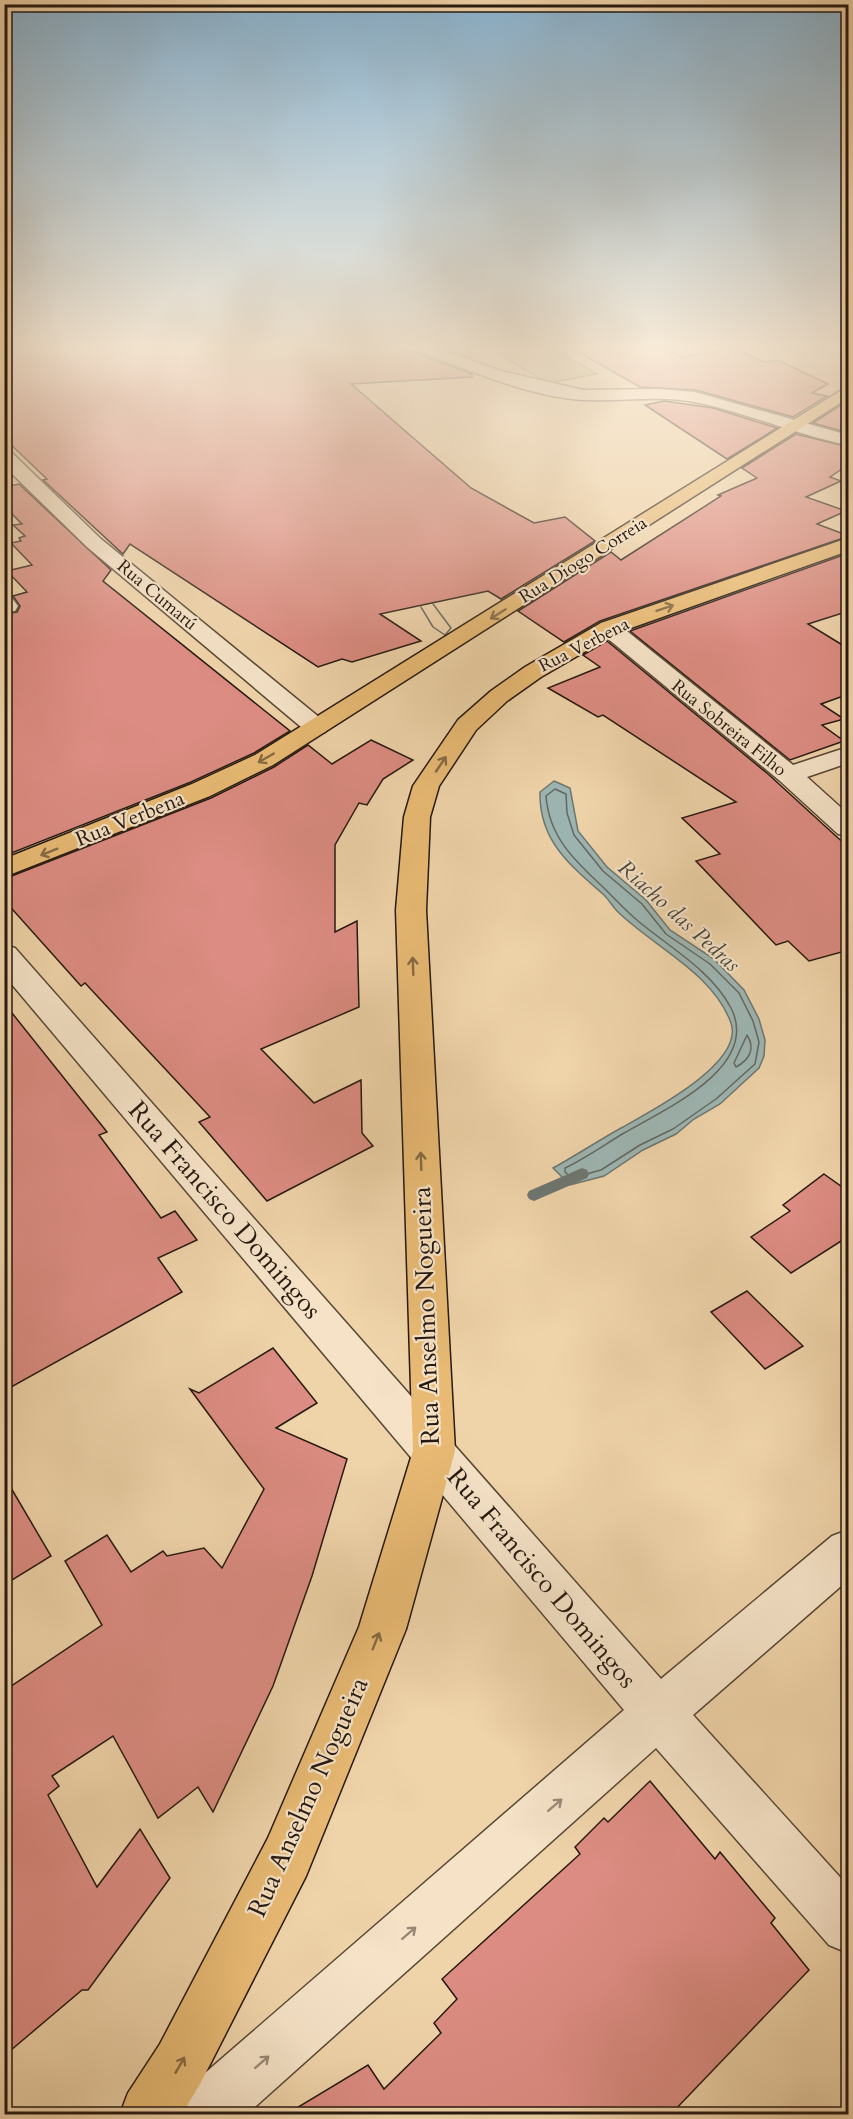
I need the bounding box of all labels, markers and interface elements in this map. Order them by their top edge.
street label: Rua Diogo Correia [514,510,652,609]
street label: Rua Cumarú [111,554,203,636]
one-way arrow [655,602,674,613]
one-way arrow [490,608,507,620]
street label: Rua Verbena [534,611,634,679]
street label: Rua Sobreira Filho [666,674,792,783]
one-way arrow [258,752,275,764]
one-way arrow [435,756,447,773]
street label: Rua Verbena [71,784,189,854]
one-way arrow [40,847,58,858]
water label: Riacho das Pedras [611,853,747,979]
one-way arrow [408,956,419,976]
street label: Rua Francisco Domingos [121,1094,329,1326]
one-way arrow [415,1151,426,1171]
street label: Rua Anselmo Nogueira [404,1186,448,1446]
street label: Rua Francisco Domingos [439,1460,645,1696]
one-way arrow [371,1632,382,1651]
street label: Rua Anselmo Nogueira [239,1672,377,1922]
one-way arrow [548,1798,563,1812]
one-way arrow [401,1927,417,1940]
one-way arrow [254,2055,269,2069]
one-way arrow [174,2057,186,2074]

